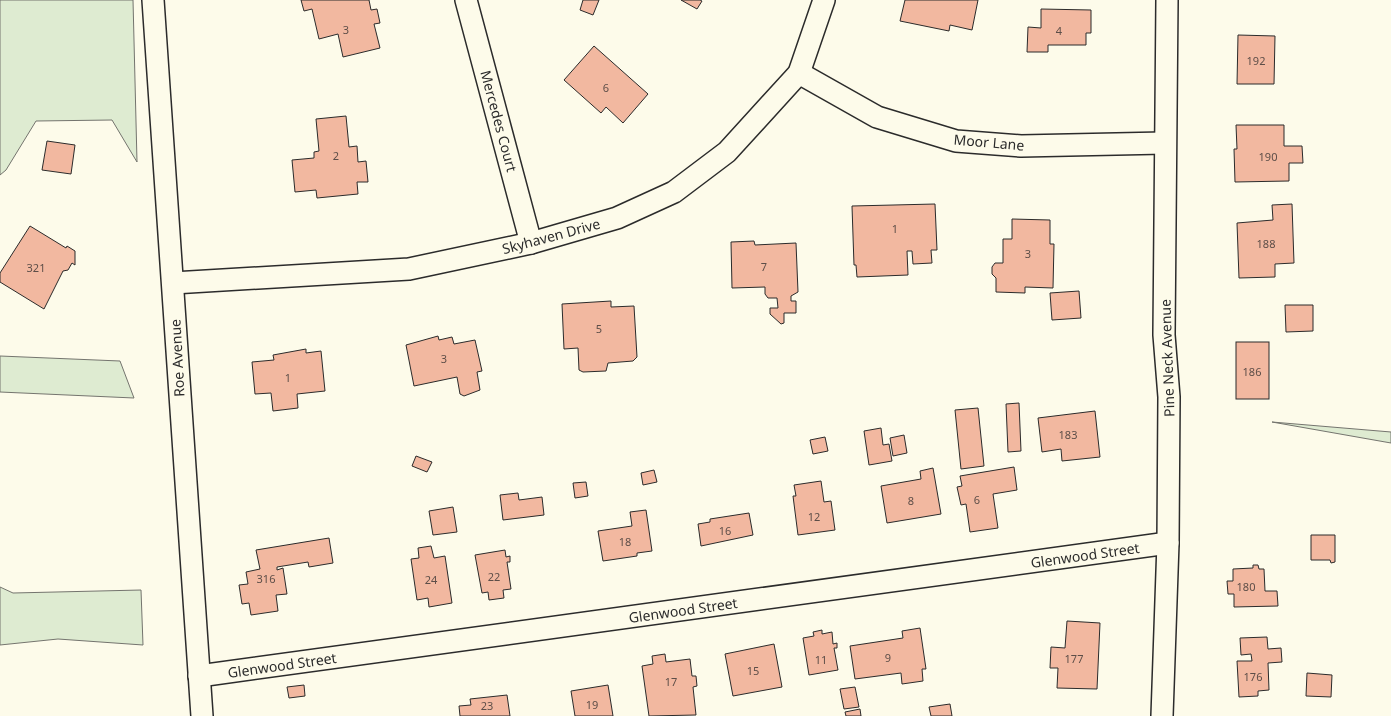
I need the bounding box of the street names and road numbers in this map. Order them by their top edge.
street label: Mercedes Court [476,68,522,174]
street label: Moor Lane [953,129,1025,155]
street label: Skyhaven Drive [500,214,602,258]
street label: Pine Neck Avenue [1155,299,1179,417]
street label: Roe Avenue [165,319,189,397]
street label: Glenwood Street [1029,538,1141,572]
street label: Glenwood Street [627,593,739,627]
street label: Glenwood Street [226,648,338,682]

